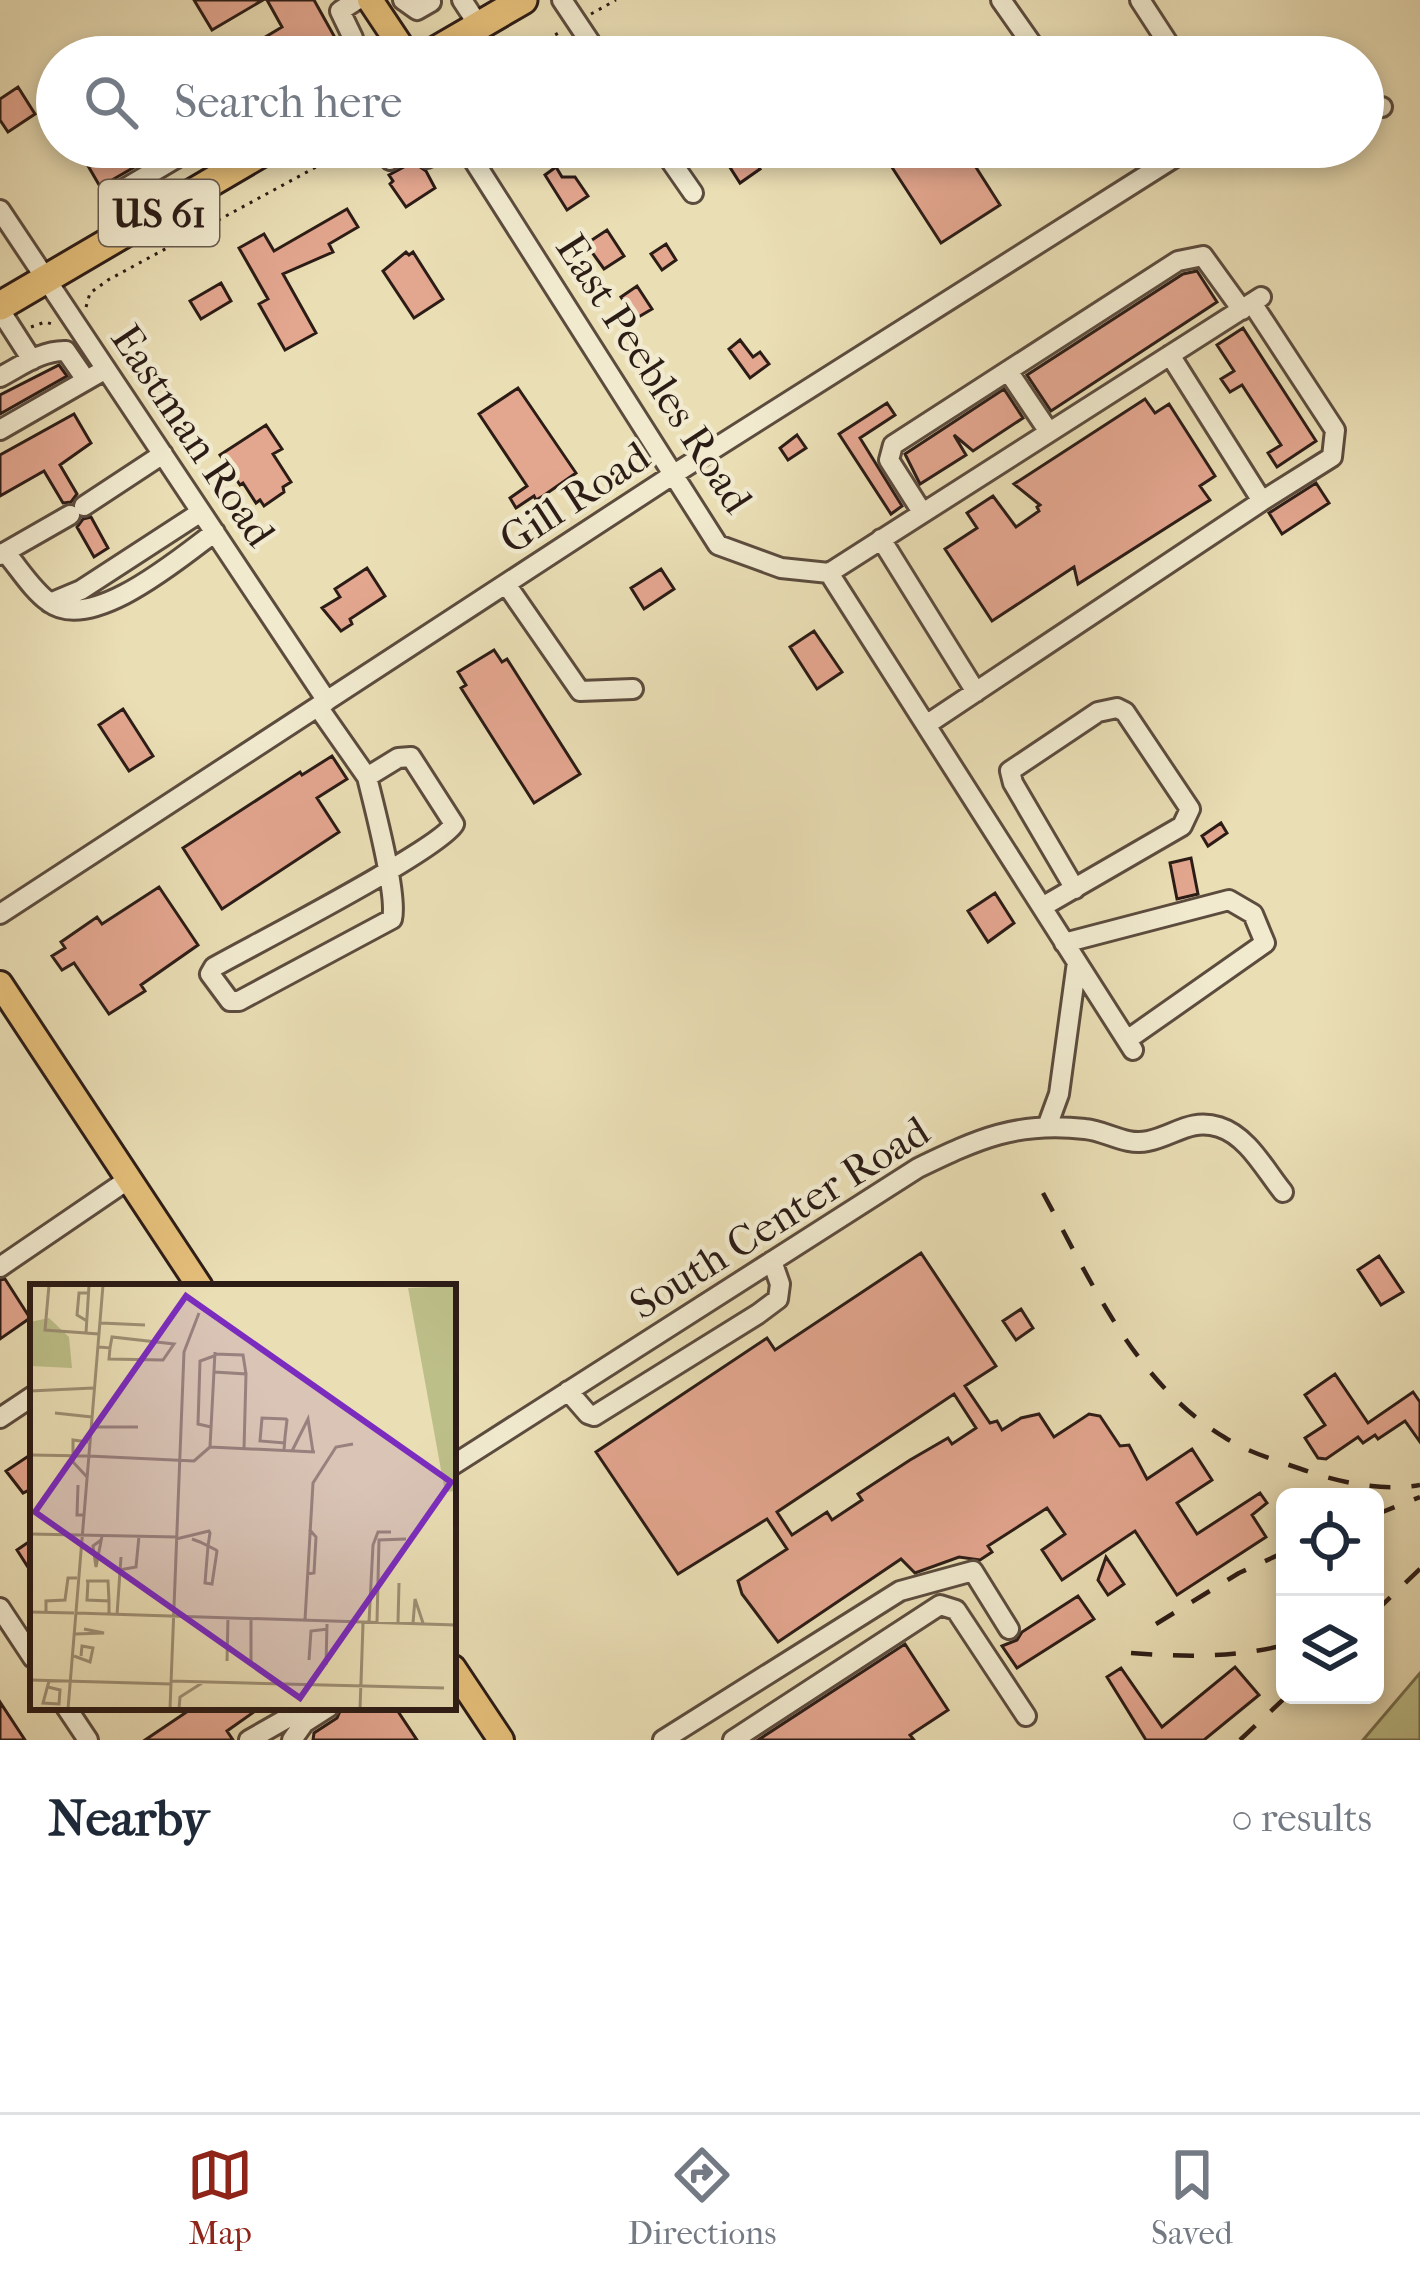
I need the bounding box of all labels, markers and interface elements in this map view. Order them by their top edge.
search box [36,36,1384,168]
icon: search [78,69,144,135]
text: Search here [174,76,402,129]
road number: US 61 [99,180,219,246]
street label: East Peebles Road [545,225,763,523]
street label: Eastman Road [101,316,285,557]
street label: Gill Road [491,431,660,565]
street label: South Center Road [621,1106,939,1330]
inset map [30,1284,456,1710]
map controls [1276,1488,1384,1704]
button: locate [1276,1488,1384,1596]
button: layers [1276,1596,1384,1704]
text: Nearby [48,1788,209,1848]
text: 0 results [1231,1795,1372,1841]
tab: Map [187,2142,253,2253]
tab: Directions [628,2142,776,2253]
tab: Saved [1151,2142,1233,2253]

